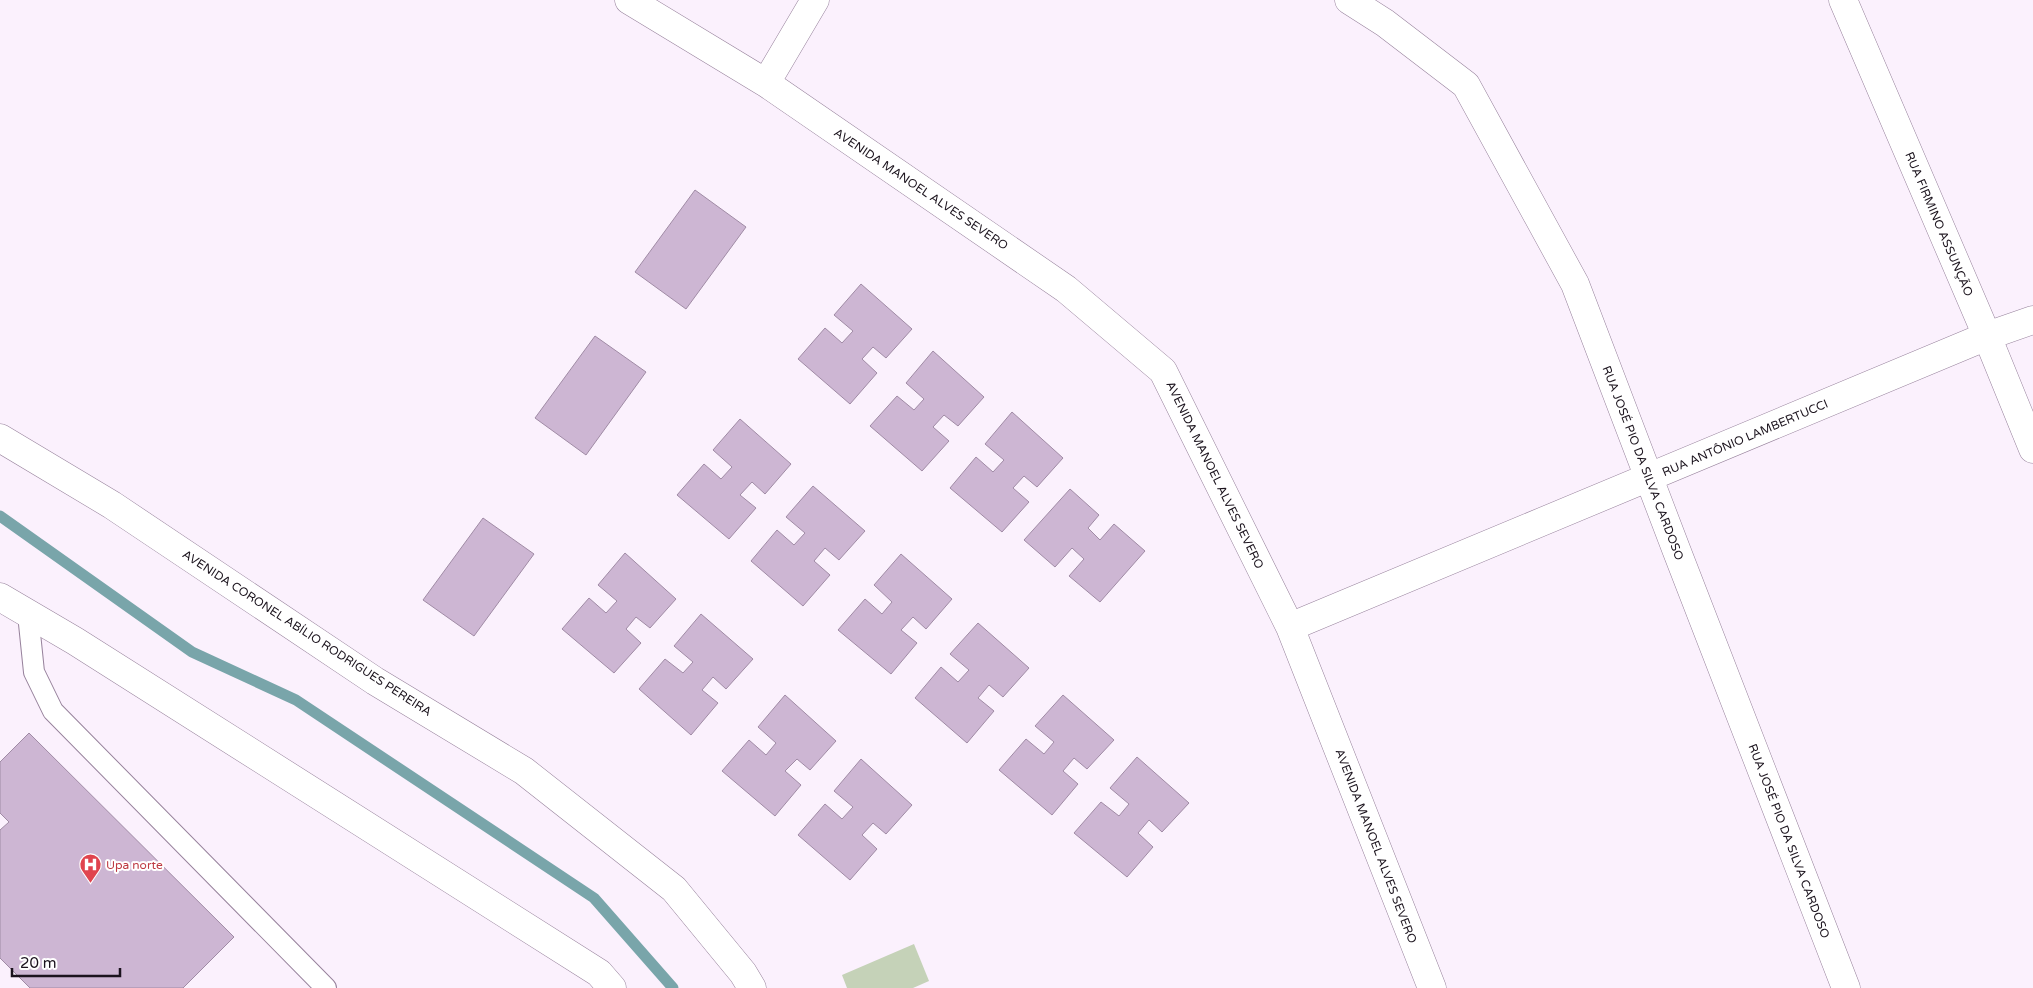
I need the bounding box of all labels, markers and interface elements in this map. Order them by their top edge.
street label: AVENIDA MANOEL ALVES SEVERO [831,125,1011,253]
street label: RUA FIRMINO ASSUNÇÃO [1902,150,1976,299]
street label: RUA JOSÉ PIO DA SILVA CARDOSO [1599,364,1687,562]
street label: AVENIDA MANOEL ALVES SEVERO [1163,379,1267,571]
street label: RUA ANTÔNIO LAMBERTUCCI [1660,397,1830,479]
street label: AVENIDA CORONEL ABÍLIO RODRIGUES PEREIRA [180,547,434,719]
street label: RUA JOSÉ PIO DA SILVA CARDOSO [1745,742,1833,940]
street label: AVENIDA MANOEL ALVES SEVERO [1332,747,1420,945]
hospital icon: Upa norte [78,853,102,884]
place label: Upa norte [106,858,163,872]
scale bar [12,946,120,978]
text: 20 m [20,954,57,972]

